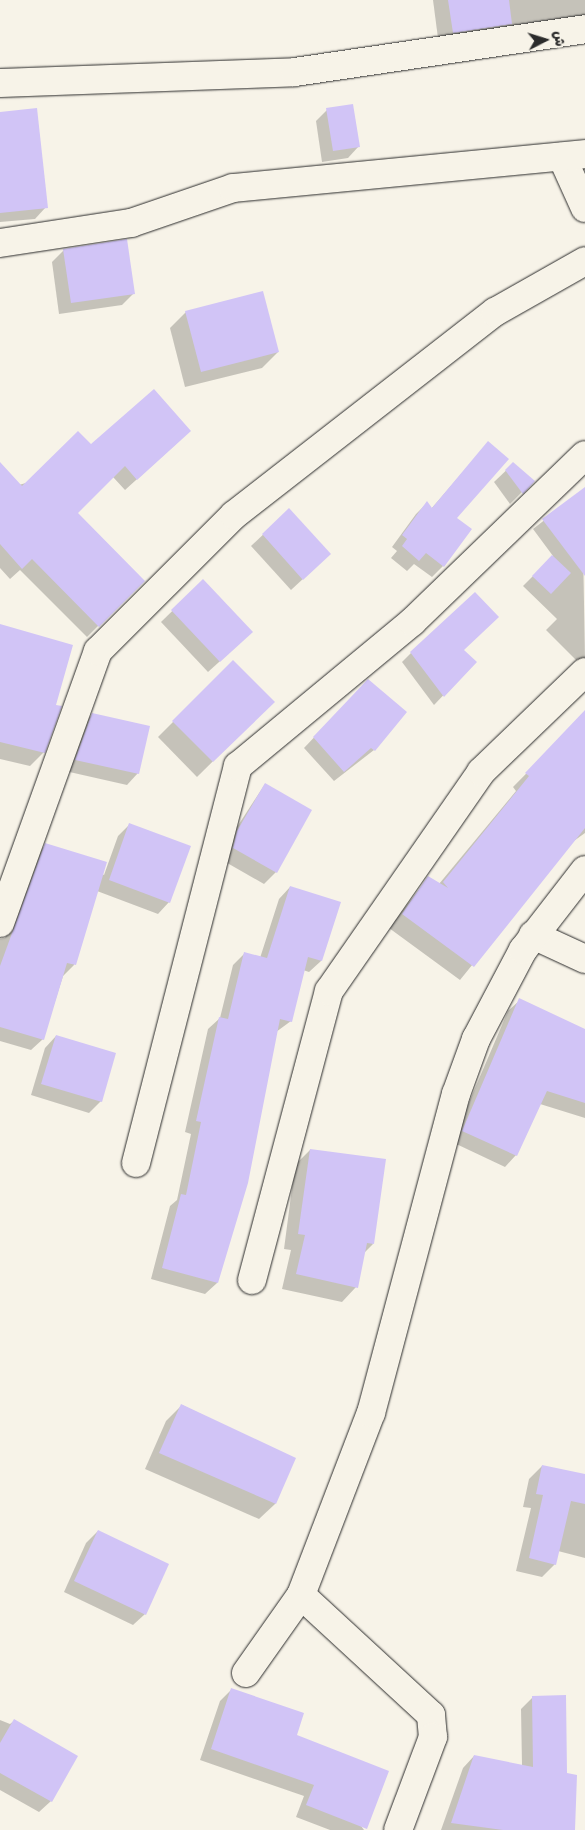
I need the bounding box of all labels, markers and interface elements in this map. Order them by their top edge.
north arrow [520,15,570,65]
text: ش [550,30,570,47]

